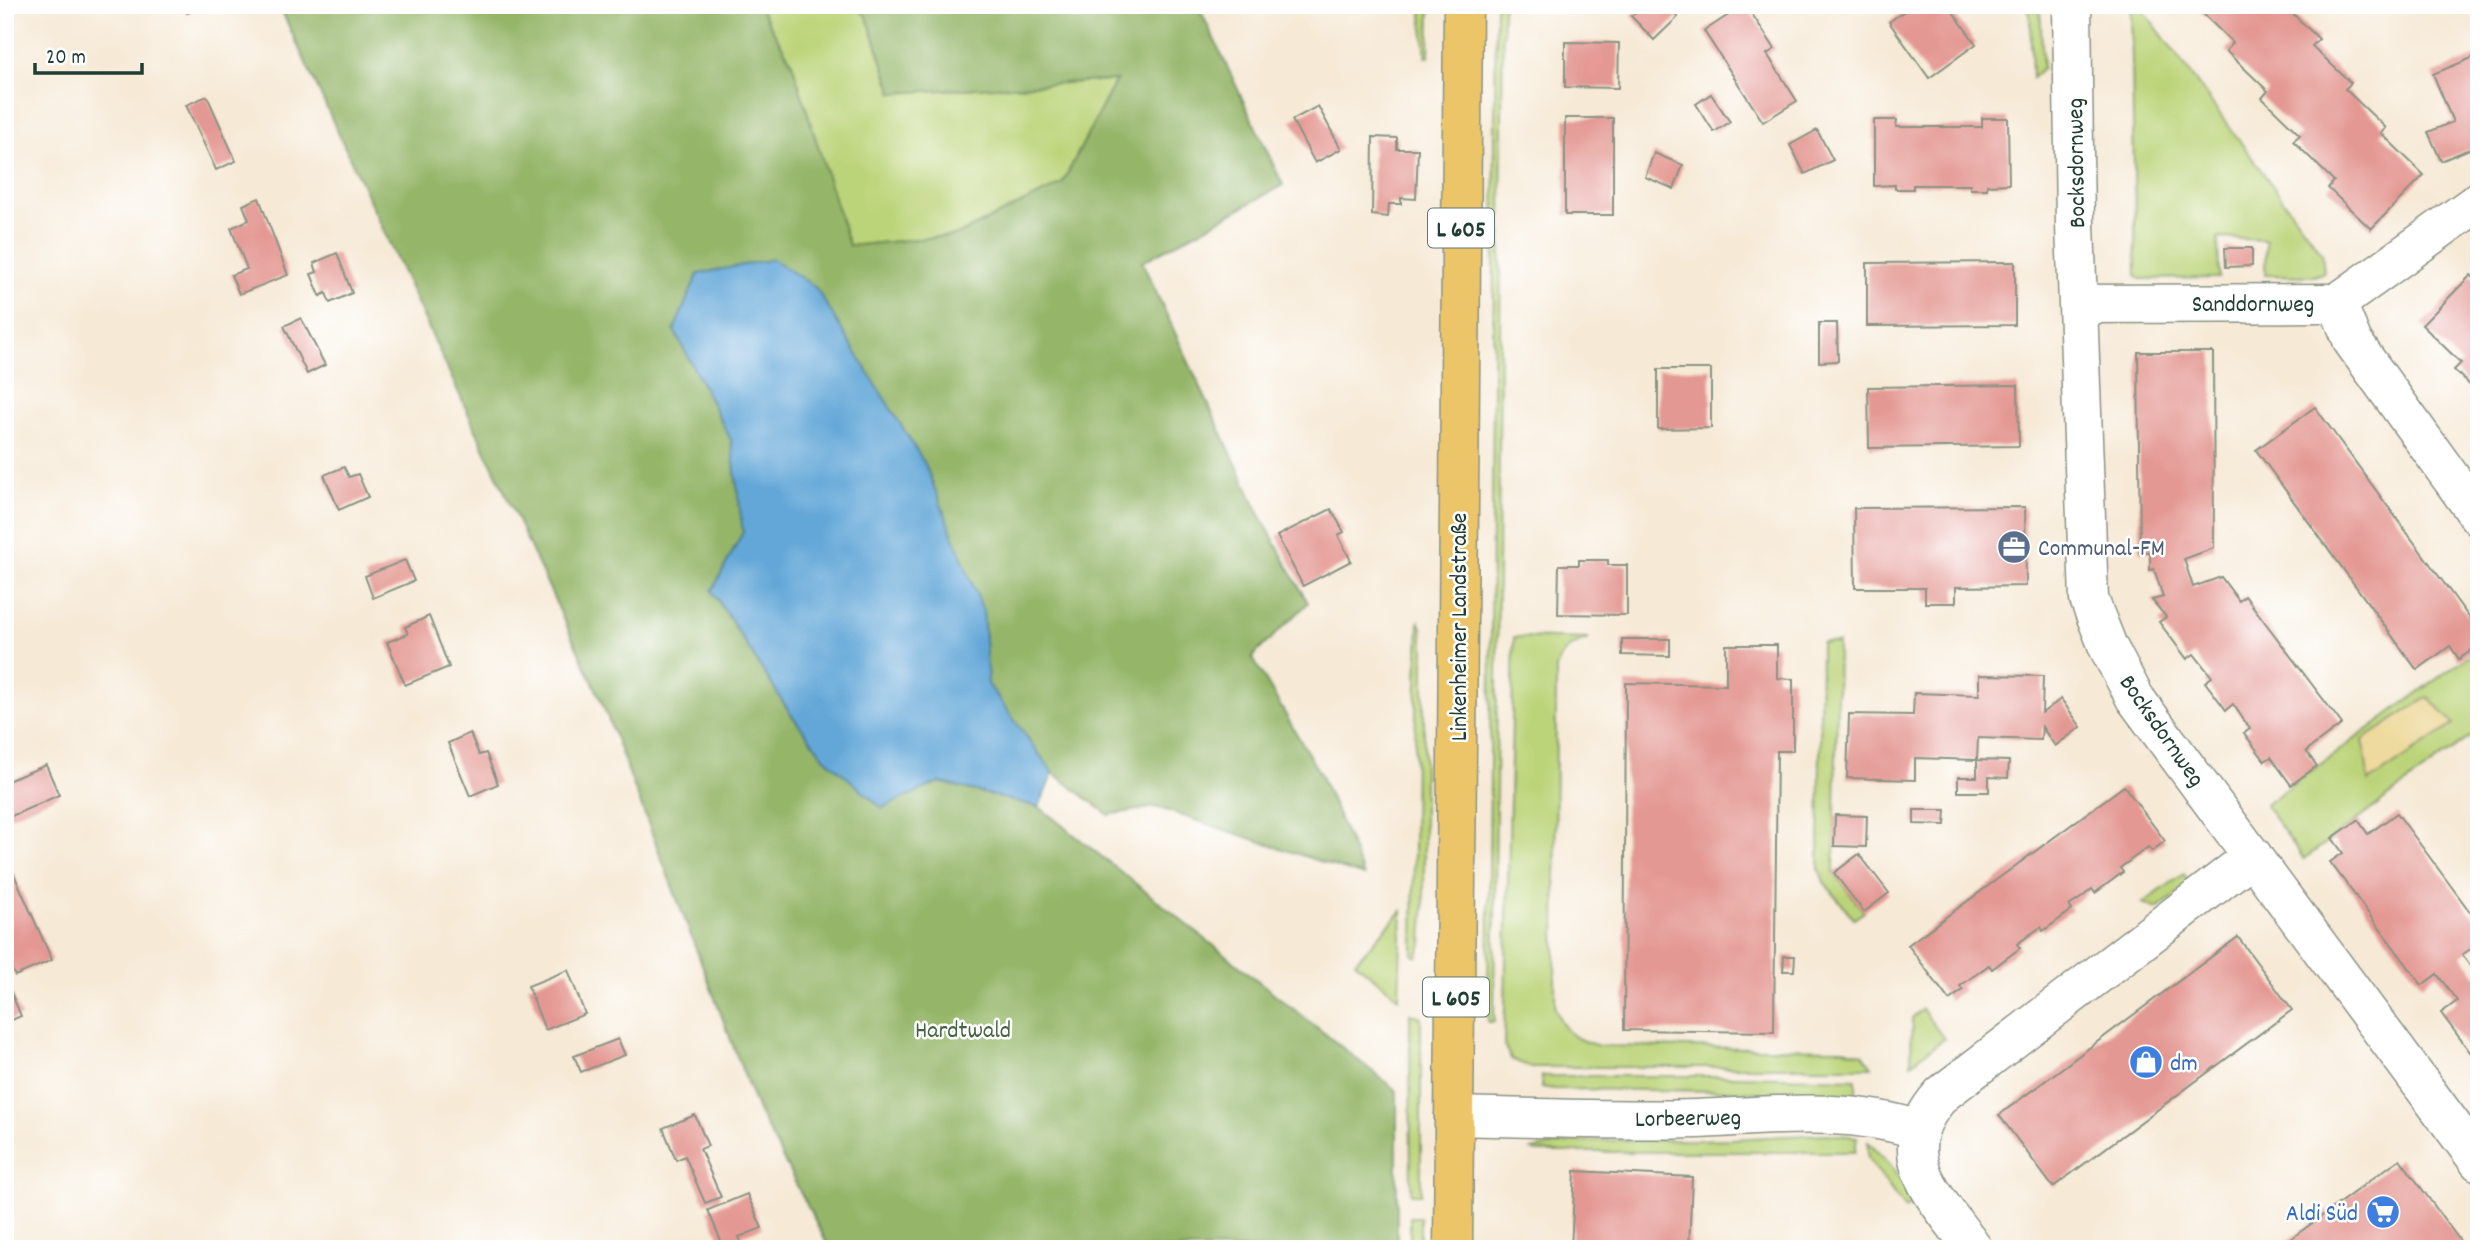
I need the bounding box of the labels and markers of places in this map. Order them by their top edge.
office icon: Communal-FM [1995,528,2033,566]
place label: Communal-FM [2038,533,2165,567]
shop icon: dm [2127,1043,2165,1081]
place label: dm [2170,1048,2198,1082]
supermarket icon: Aldi Süd [2364,1193,2402,1231]
place label: Aldi Süd [2286,1198,2358,1232]

